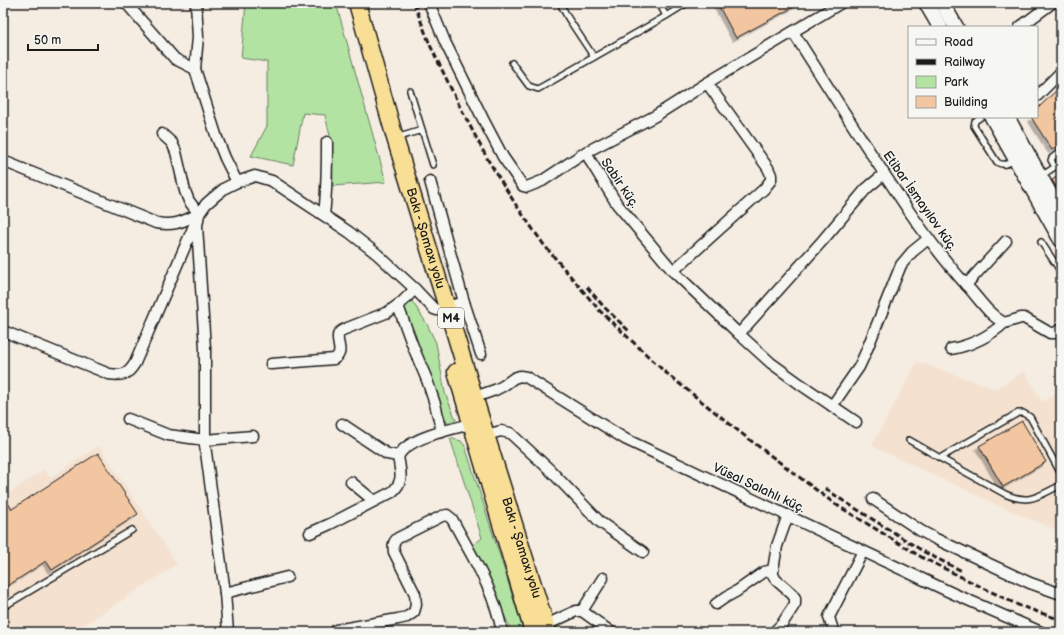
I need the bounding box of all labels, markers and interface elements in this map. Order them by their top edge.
scale bar [28,26,98,52]
legend [908,26,1038,118]
text: 50 m [34,33,61,48]
text: Road [944,35,973,50]
text: Railway [944,55,986,70]
text: Park [944,75,968,90]
text: Building [944,95,988,110]
street label: Etibar İsmayılov küç. [879,148,961,255]
street label: Sabir küç. [597,155,643,211]
street label: Bakı - Şamaxı yolu [403,186,449,291]
road number: M4 [438,308,464,328]
street label: Vüsal Salahlı küç. [710,460,808,517]
street label: Bakı - Şamaxı yolu [498,495,545,600]

